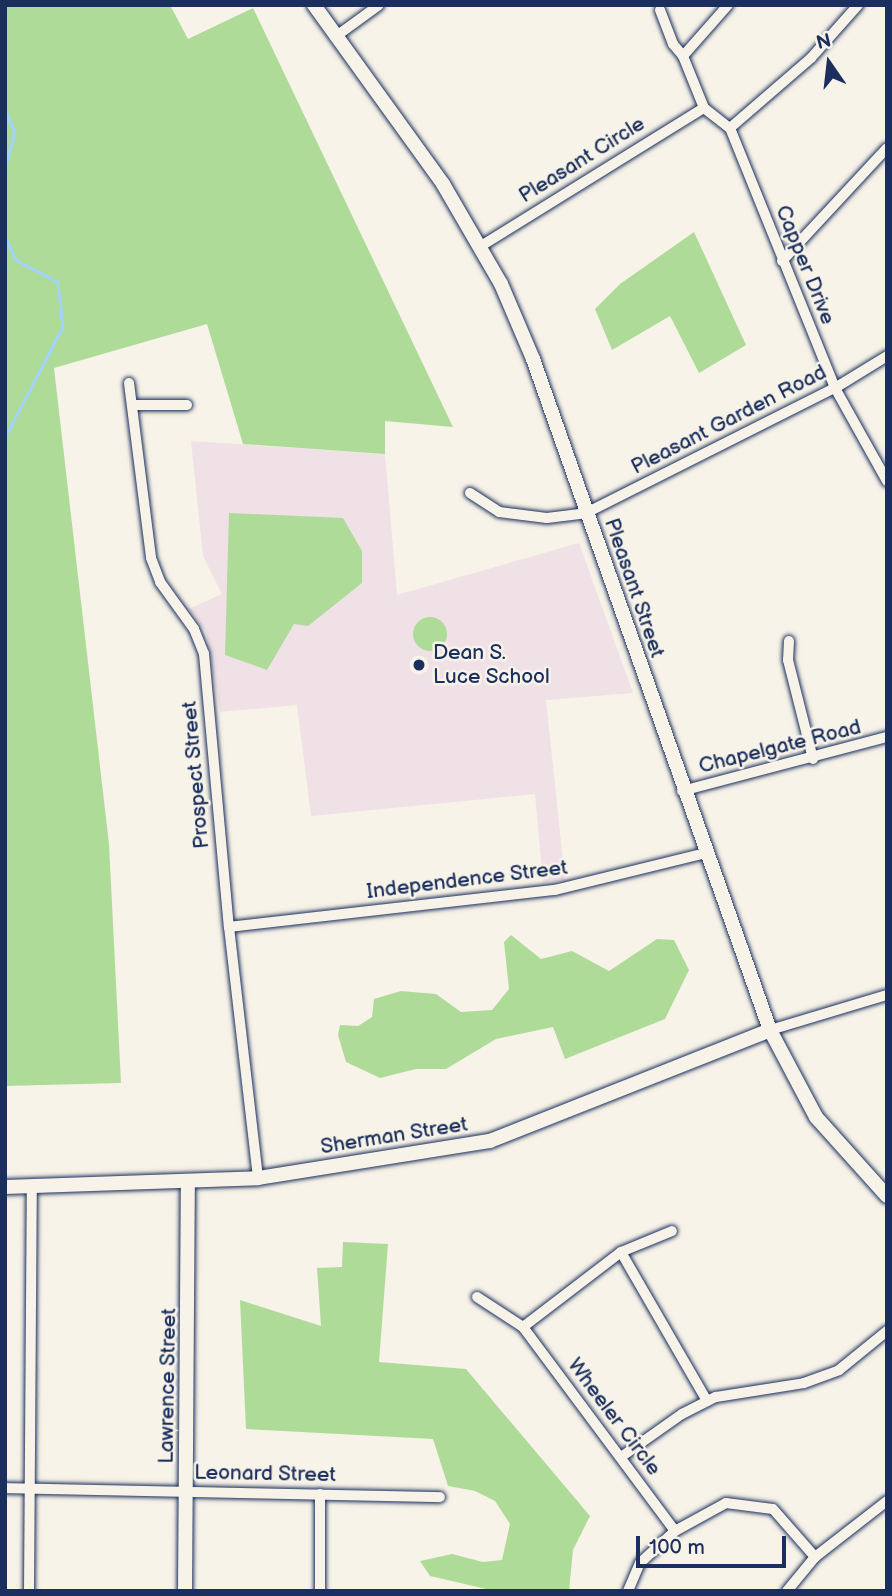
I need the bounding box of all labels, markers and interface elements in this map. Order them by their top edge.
north arrow [794,28,864,98]
text: N [814,29,834,55]
street label: Pleasant Circle [514,111,650,209]
street label: Capper Drive [770,202,840,328]
street label: Pleasant Garden Road [627,360,831,480]
street label: Pleasant Street [598,515,670,661]
place label: Dean S. Luce School [433,640,550,690]
marker: Dean S. Luce School [411,657,427,673]
street label: Prospect Street [177,700,215,850]
street label: Chapelgate Road [696,715,864,779]
street label: Independence Street [365,855,569,905]
street label: Sherman Street [319,1112,469,1160]
street label: Lawrence Street [154,1308,182,1464]
street label: Wheeler Circle [562,1353,666,1481]
street label: Leonard Street [194,1460,336,1488]
scale bar [640,1522,790,1566]
text: 100 m [649,1535,705,1560]

